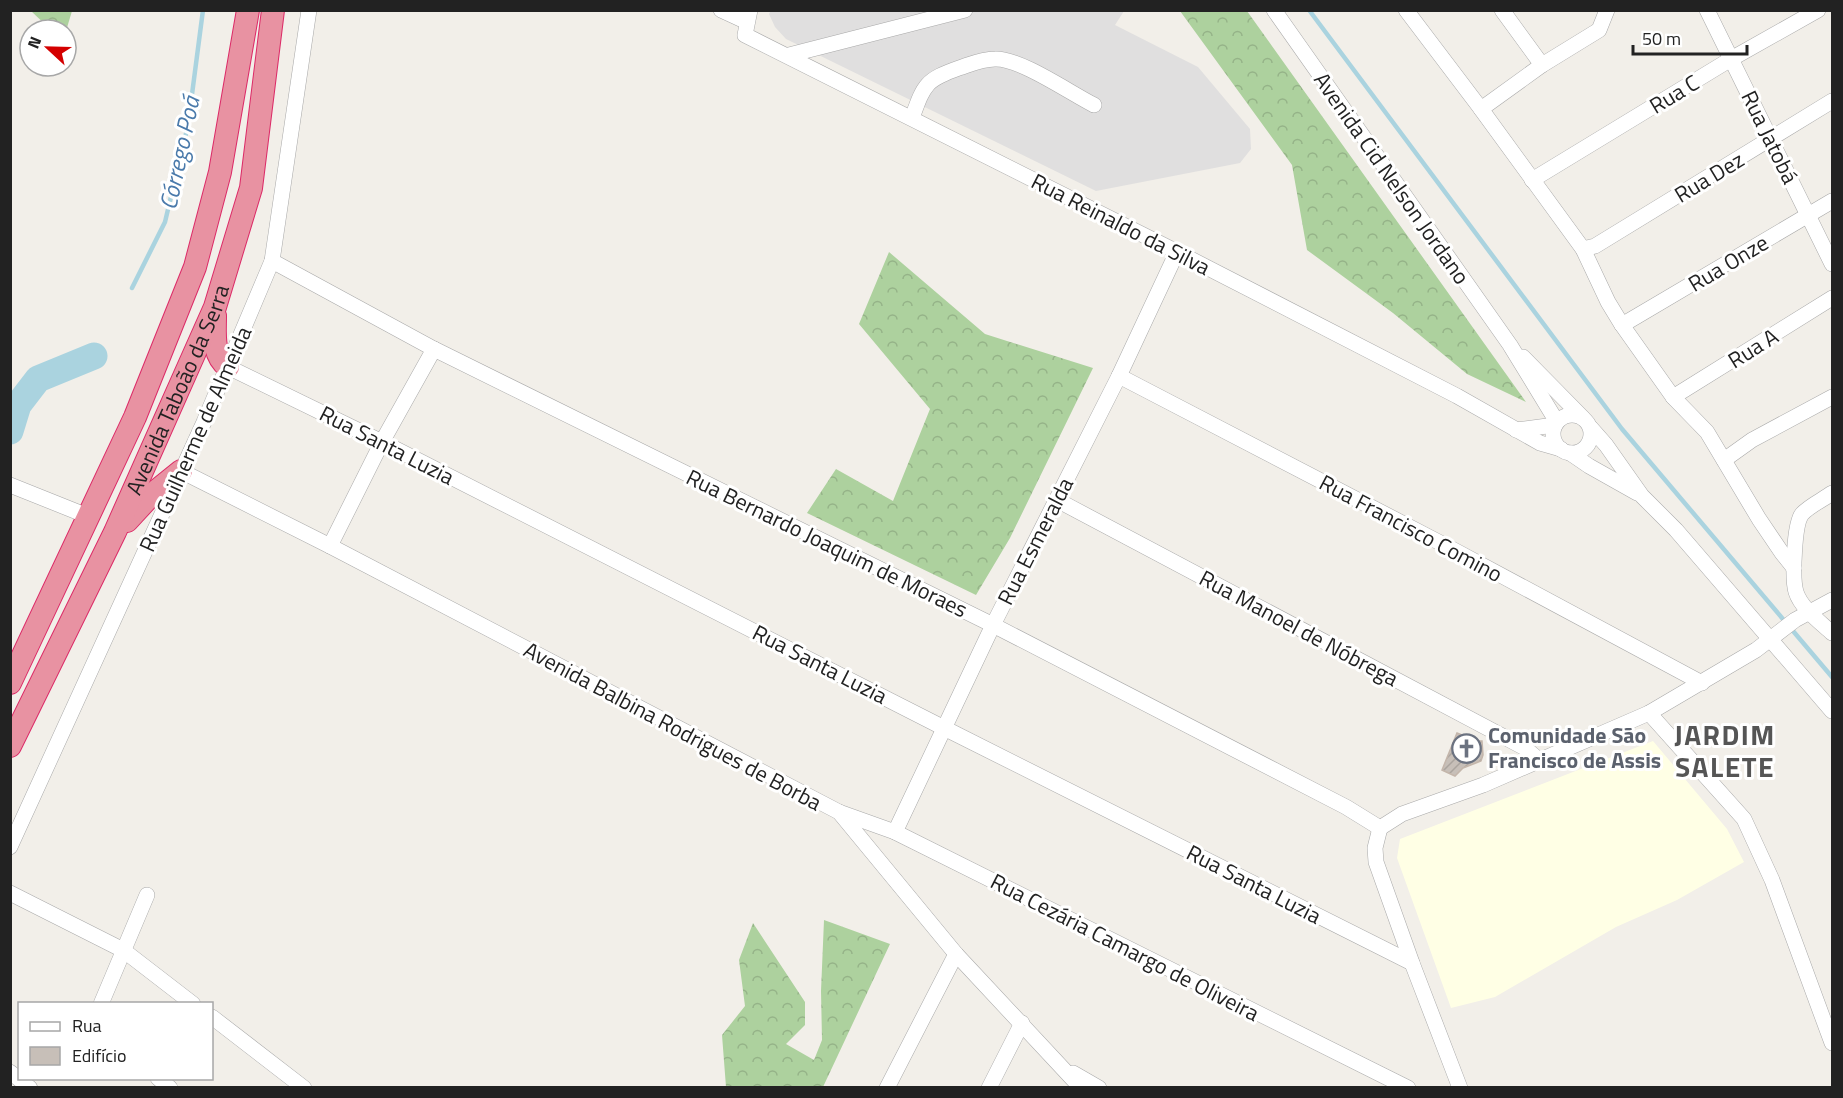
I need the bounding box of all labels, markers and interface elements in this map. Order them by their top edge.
north arrow [18,18,78,78]
scale bar [1633,18,1747,56]
text: 50 m [1642,25,1681,52]
text: N [21,33,47,52]
street label: Avenida Cid Nelson Jordano [1306,65,1478,291]
street label: Rua C [1643,66,1705,122]
street label: Rua Jatobá [1733,84,1807,190]
water label: Córrego Poá [149,91,209,213]
street label: Rua Dez [1668,143,1750,211]
street label: Rua Reinaldo da Silva [1025,164,1217,284]
street label: Rua Onze [1681,226,1775,300]
street label: Avenida Taboão da Serra [117,280,238,500]
street label: Rua A [1721,319,1785,377]
street label: Rua Guilherme de Almeida [130,321,260,557]
street label: Rua Santa Luzia [314,396,460,494]
street label: Rua Bernardo Joaquim de Moraes [681,460,973,626]
street label: Rua Francisco Comino [1313,465,1509,591]
street label: Rua Esmeralda [988,471,1082,611]
street label: Rua Manoel de Nóbrega [1193,561,1405,695]
street label: Rua Santa Luzia [747,615,893,713]
street label: Avenida Balbina Rodrigues de Borba [518,633,828,819]
district label: JARDIM SALETE [1674,713,1776,788]
place label: Comunidade São Francisco de Assis [1488,718,1661,777]
church icon: Comunidade São Francisco de Assis [1451,732,1483,764]
street label: Rua Santa Luzia [1181,835,1327,933]
street label: Rua Cezária Camargo de Oliveira [985,864,1265,1030]
legend [18,1002,213,1080]
text: Rua [72,1012,102,1039]
text: Edifício [72,1042,126,1069]

